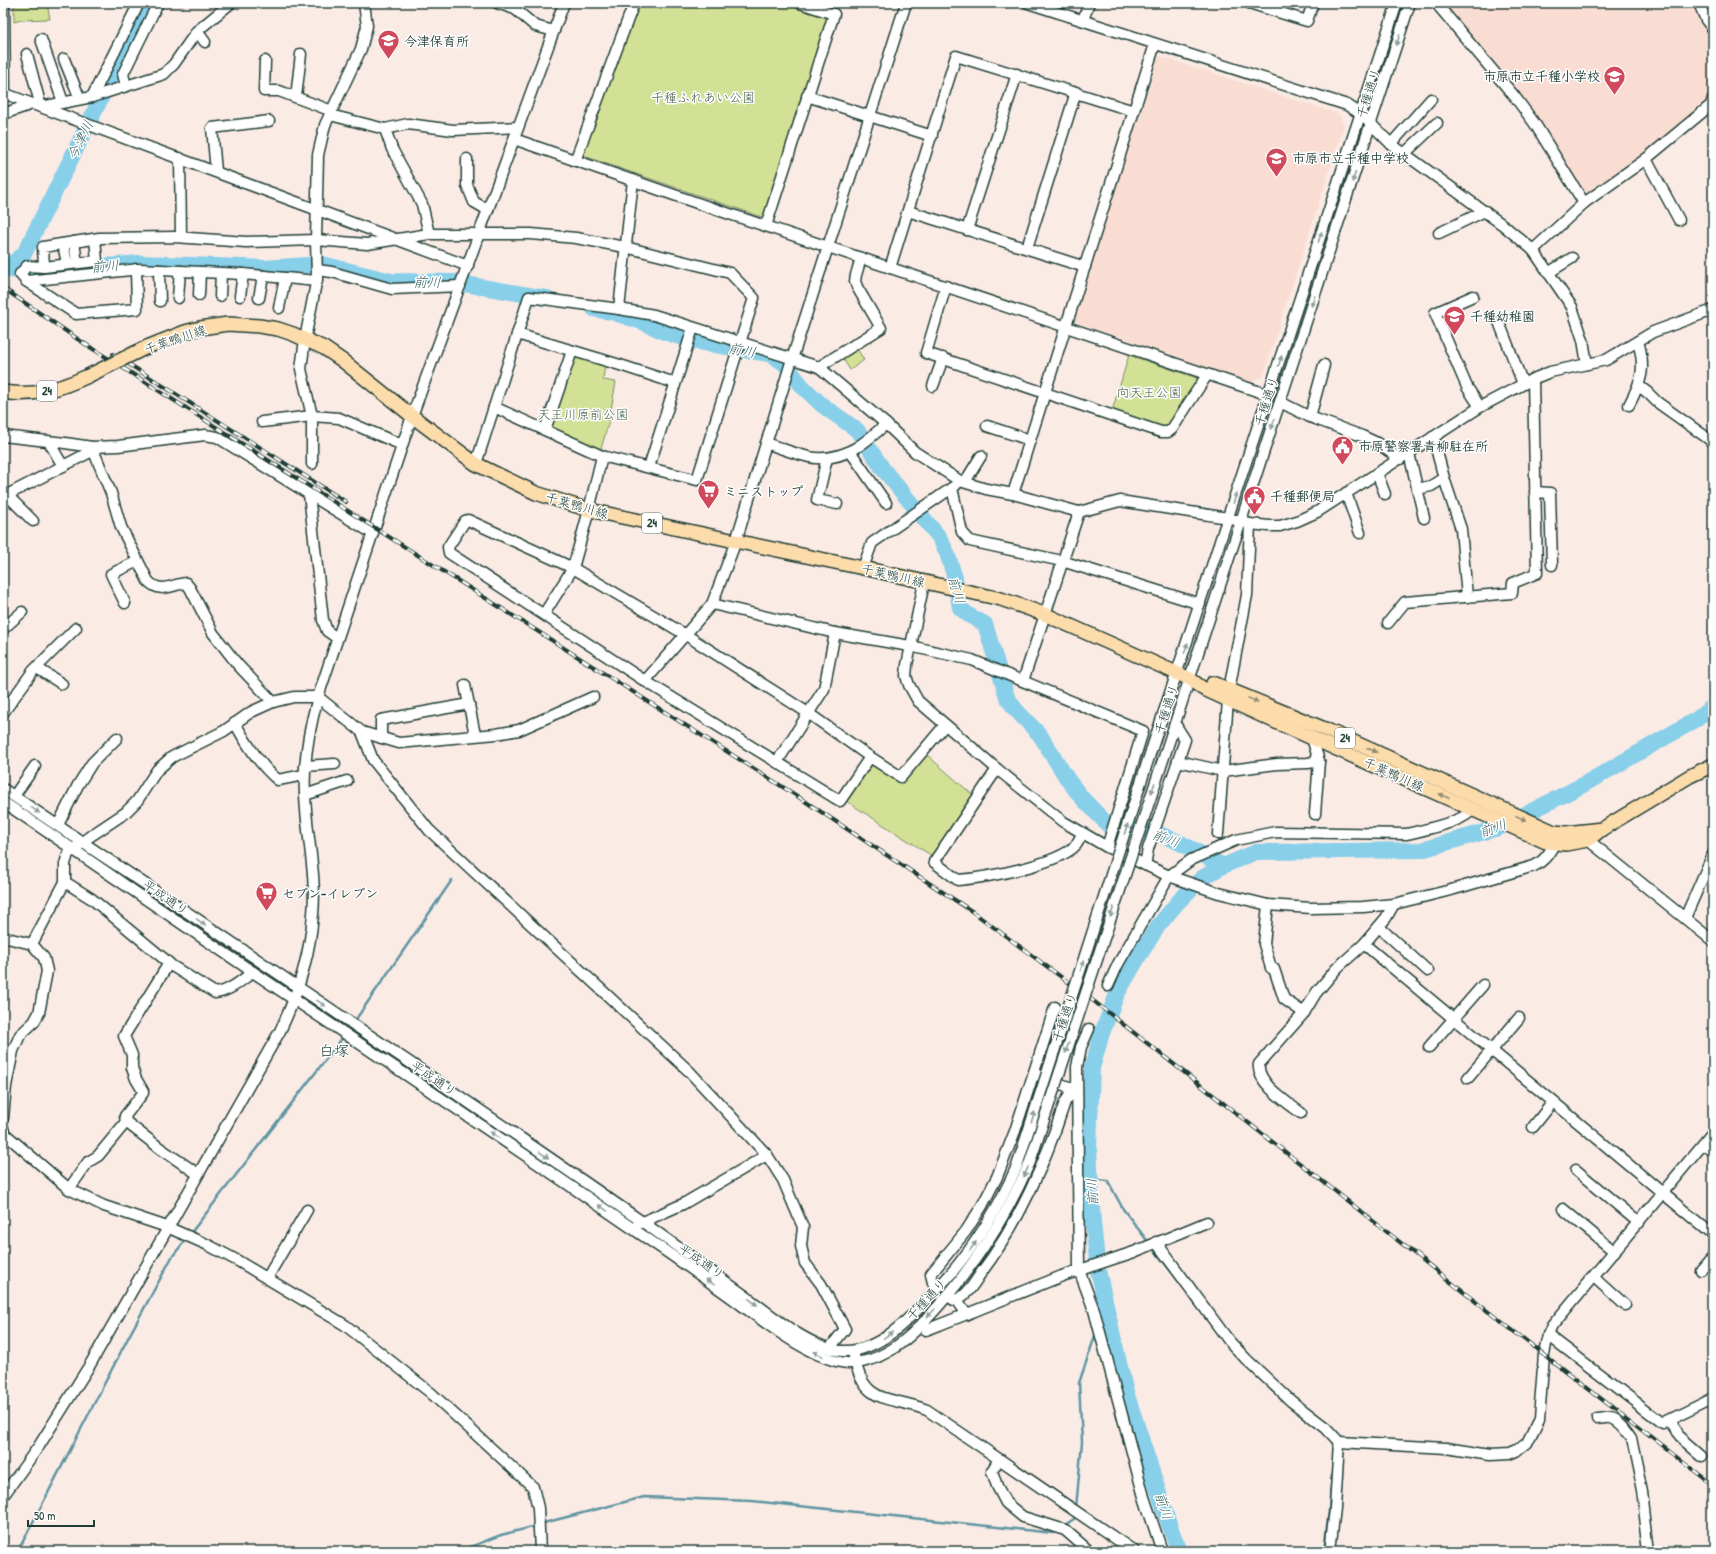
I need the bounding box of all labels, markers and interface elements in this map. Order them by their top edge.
school or university icon: 今津保育所 [375,28,401,61]
place label: 今津保育所 [404,32,469,50]
one-way arrow [1395,34,1401,46]
school or university icon: 市原市立千種小学校 [1602,63,1628,96]
street label: 千種通り [1351,65,1385,121]
place label: 市原市立千種小学校 [1483,67,1600,85]
park label: 千種ふれあい公園 [651,88,755,106]
water label: 今津川 [62,117,97,163]
school or university icon: 市原市立千種中学校 [1264,145,1290,178]
place label: 市原市立千種中学校 [1292,149,1409,167]
one-way arrow [1351,172,1357,184]
one-way arrow [1318,231,1324,243]
water label: 前川 [90,255,120,276]
water label: 前川 [413,272,441,291]
one-way arrow [1310,295,1316,307]
school or university icon: 千種幼稚園 [1441,303,1467,336]
place label: 千種幼稚園 [1470,307,1535,325]
street label: 千葉鴨川線 [141,320,210,358]
water label: 前川 [727,338,758,361]
one-way arrow [1277,355,1283,367]
street label: 千種通り [1249,373,1283,429]
road number: 24 [37,381,57,401]
park label: 向天王公園 [1116,383,1182,401]
park label: 天王川原前公園 [537,405,629,423]
one-way arrow [1269,418,1275,430]
public building icon: 市原警察署青柳駐在所 [1329,433,1355,466]
place label: 市原警察署青柳駐在所 [1358,437,1488,455]
supermarket icon: ミニストップ [696,478,722,511]
place label: ミニストップ [724,482,803,500]
public building icon: 千種郵便局 [1242,483,1268,516]
street label: 千葉鴨川線 [543,487,612,523]
place label: 千種郵便局 [1270,487,1335,505]
one-way arrow [1232,491,1238,503]
road number: 24 [642,513,662,533]
street label: 千葉鴨川線 [859,559,928,591]
water label: 前川 [944,574,970,606]
one-way arrow [1183,642,1189,654]
street label: 千種通り [1149,681,1183,737]
one-way arrow [1247,697,1259,703]
road number: 24 [1335,728,1355,748]
one-way arrow [1367,747,1378,753]
street label: 千葉鴨川線 [1361,753,1428,796]
one-way arrow [1150,783,1156,795]
one-way arrow [1437,793,1449,799]
one-way arrow [30,806,41,814]
water label: 前川 [1476,814,1509,841]
one-way arrow [1515,815,1527,821]
one-way arrow [1123,823,1129,835]
water label: 前川 [1150,824,1183,851]
street label: 平成通り [139,875,193,919]
supermarket icon: セブン-イレブン [254,880,280,913]
place label: セブン-イレブン [282,884,378,902]
one-way arrow [1109,906,1115,918]
one-way arrow [196,918,206,926]
one-way arrow [1079,960,1085,972]
street label: 千種通り [1047,989,1081,1045]
one-way arrow [315,999,326,1007]
district label: 白塚 [319,1040,349,1061]
one-way arrow [1064,1043,1070,1055]
street label: 平成通り [407,1056,461,1100]
one-way arrow [1031,1110,1037,1122]
one-way arrow [490,1131,500,1139]
one-way arrow [539,1151,549,1159]
one-way arrow [1022,1166,1028,1178]
water label: 前川 [1081,1177,1102,1207]
one-way arrow [598,1204,608,1212]
street label: 平成通り [676,1239,728,1283]
one-way arrow [969,1241,977,1252]
street label: 千種通り [902,1274,950,1324]
one-way arrow [704,1278,715,1286]
one-way arrow [748,1298,759,1306]
one-way arrow [926,1308,936,1318]
one-way arrow [883,1330,894,1339]
one-way arrow [812,1351,823,1357]
water label: 前川 [1151,1490,1178,1522]
scale bar [28,1502,94,1528]
text: 50 m [34,1507,55,1524]

